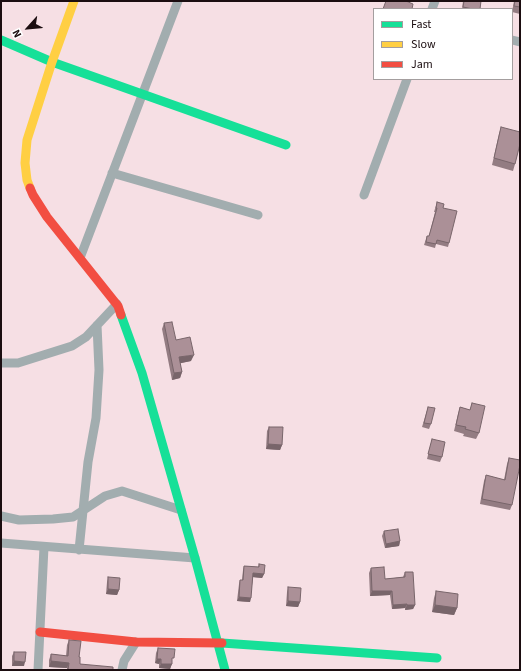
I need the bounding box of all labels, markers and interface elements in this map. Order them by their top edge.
north arrow [8,8,48,48]
legend [373,8,513,80]
text: Fast [411,16,431,33]
text: N [9,27,25,40]
text: Slow [411,36,436,53]
text: Jam [411,56,433,73]

